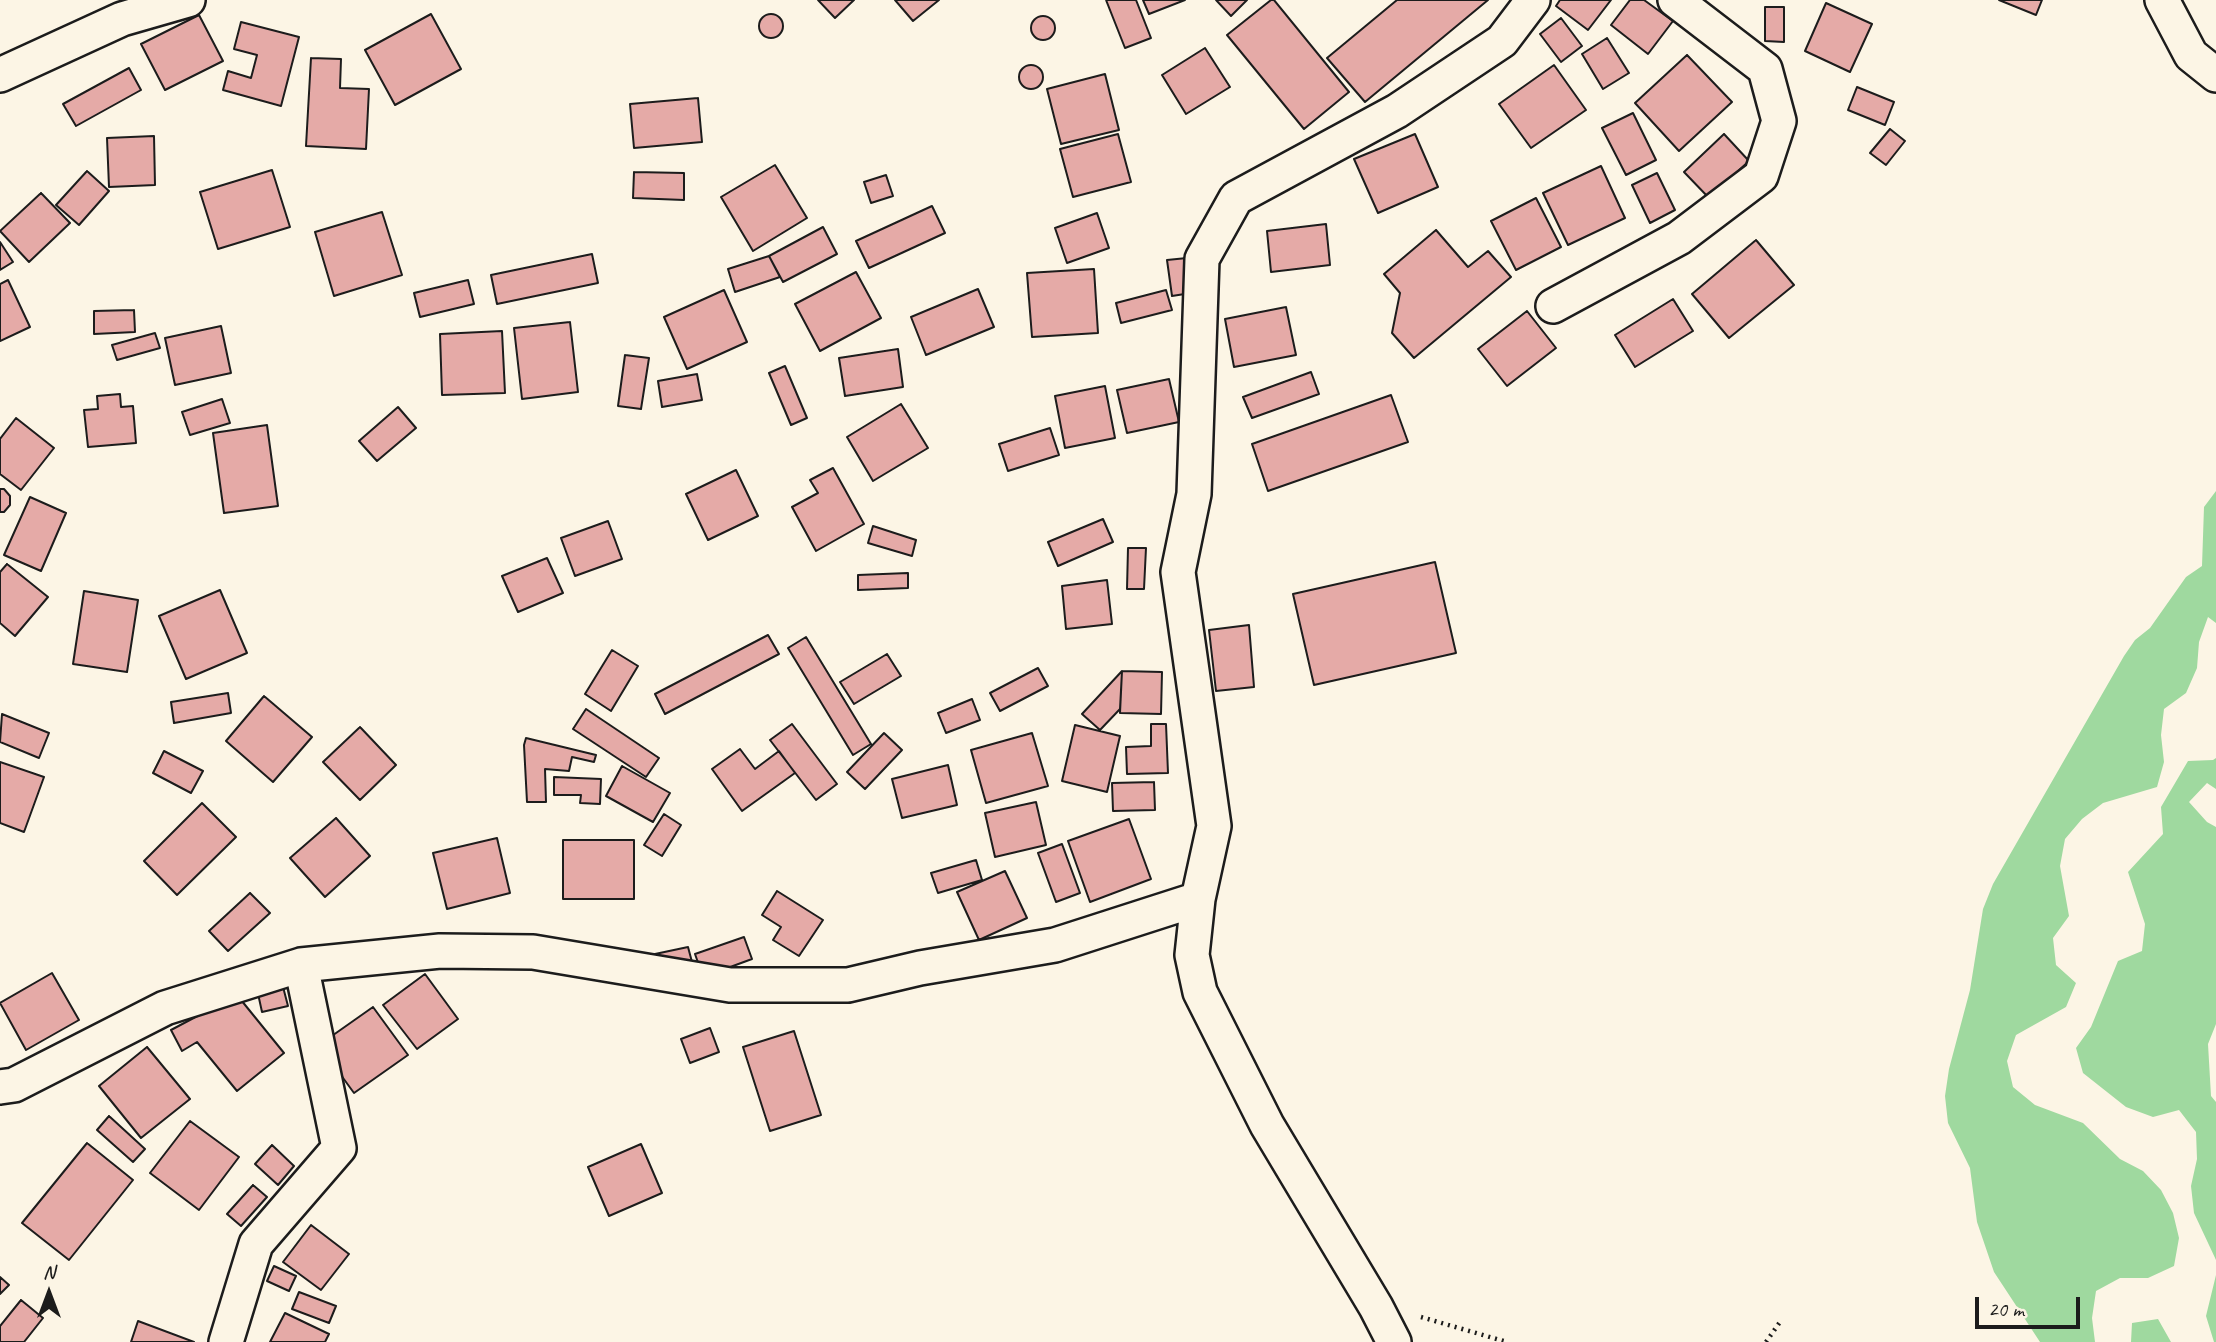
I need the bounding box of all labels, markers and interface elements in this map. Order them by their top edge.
north arrow [14,1258,84,1328]
text: N [43,1260,55,1284]
scale bar [1978,1282,2083,1326]
text: 20 m [1988,1296,2024,1322]

